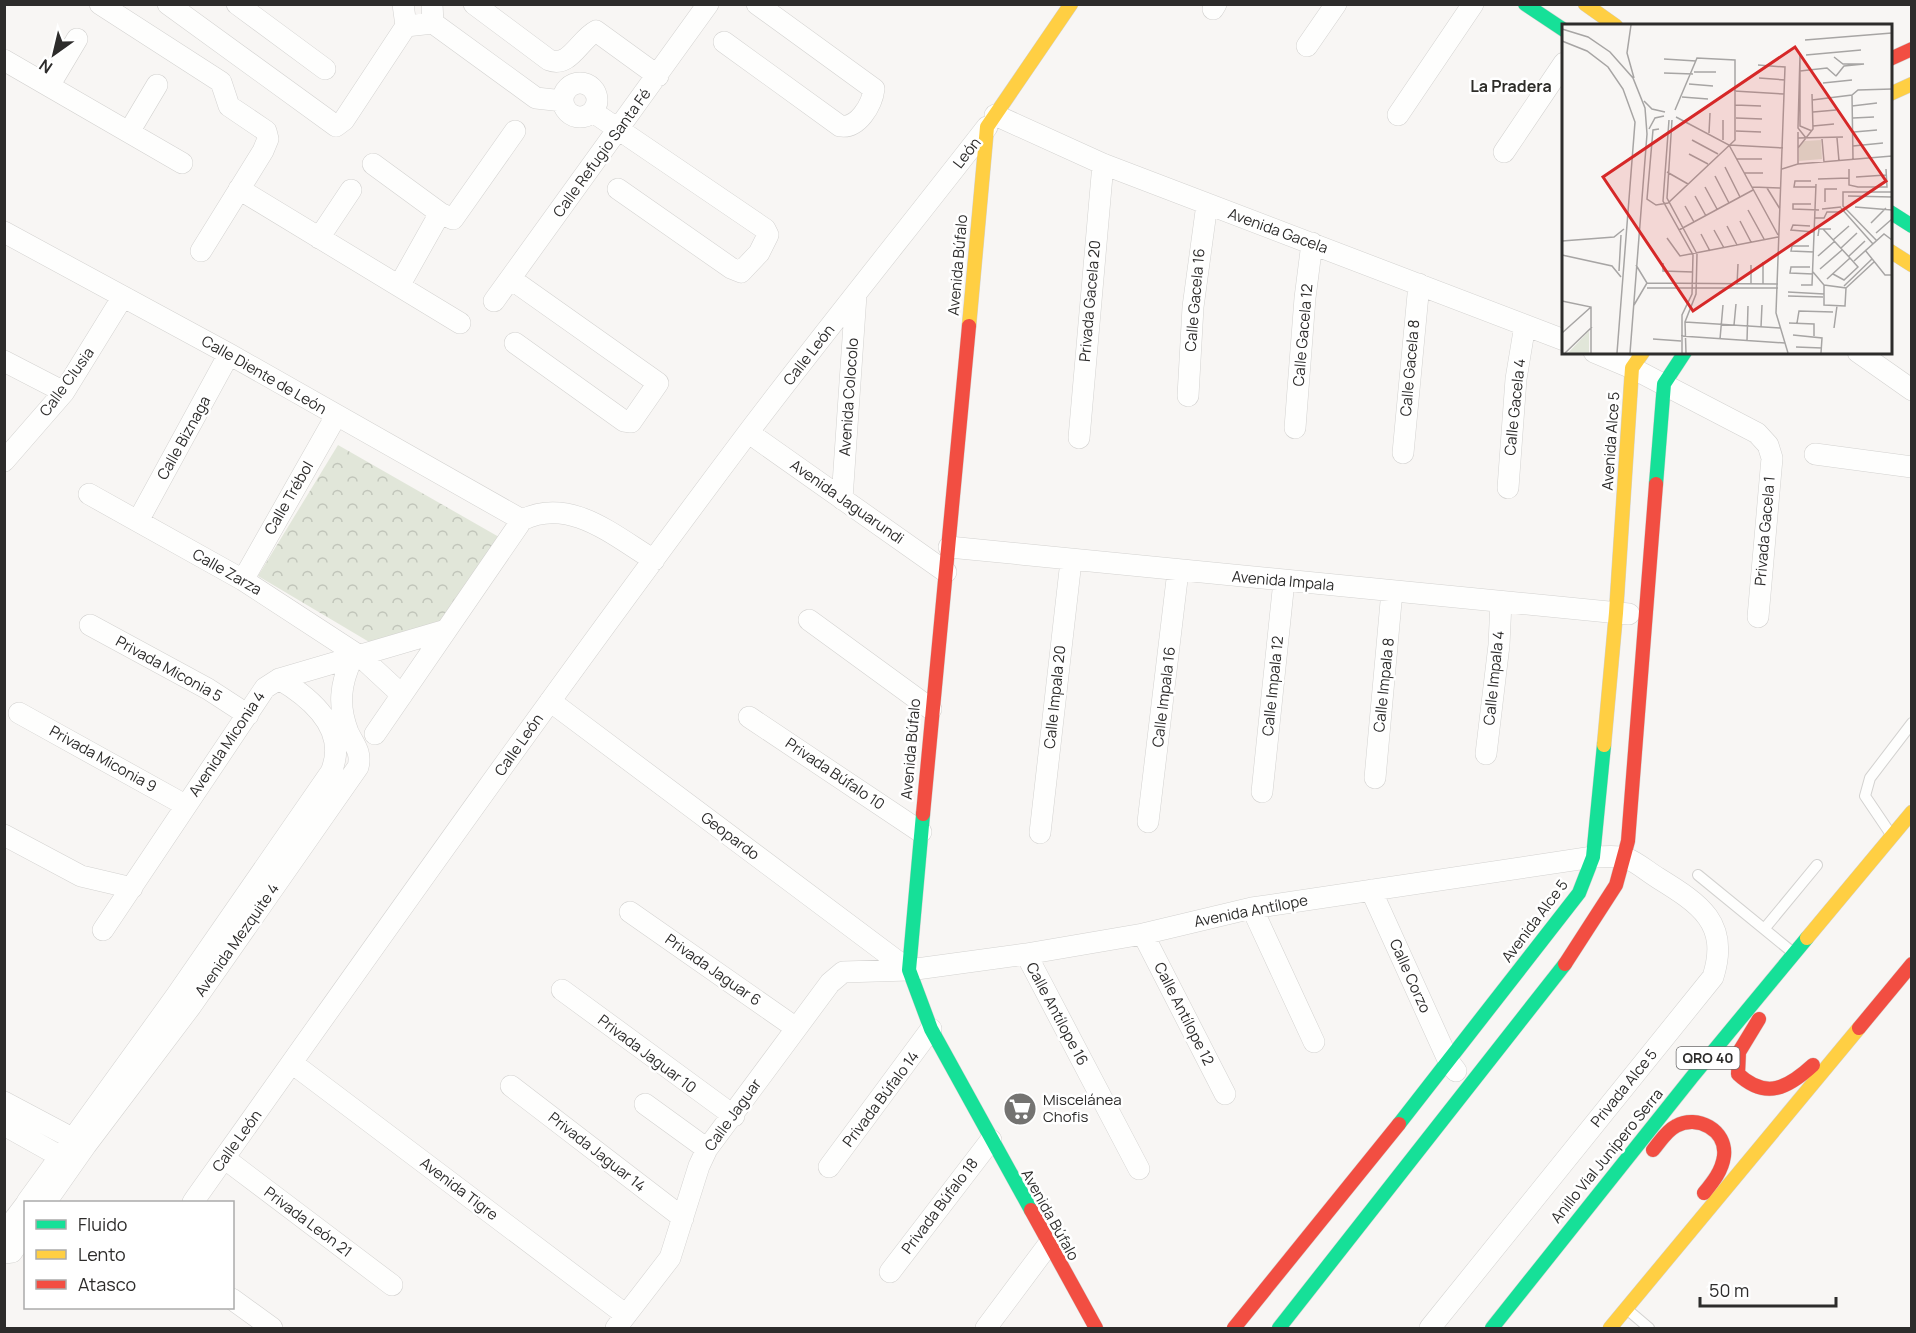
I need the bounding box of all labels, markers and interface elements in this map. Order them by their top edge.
north arrow [24,24,84,84]
inset map [1562,24,1892,354]
text: N [35,54,57,79]
district label: La Pradera [1470,75,1552,97]
street label: Calle Refugio Santa Fé [548,84,656,221]
street label: León [948,133,985,173]
street label: Avenida Gacela [1225,203,1331,258]
street label: Avenida Búfalo [943,213,972,316]
street label: Privada Gacela 20 [1074,239,1105,363]
street label: Calle Gacela 16 [1180,247,1209,352]
street label: Calle Gacela 12 [1288,283,1317,387]
street label: Calle Gacela 8 [1395,319,1424,417]
street label: Calle León [778,320,839,390]
street label: Calle Diente de León [198,330,331,419]
street label: Avenida Colocolo [834,337,863,457]
street label: Calle Clusia [34,343,99,421]
street label: Calle Gacela 4 [1499,357,1530,456]
street label: Avenida Alce 5 [1597,391,1624,491]
street label: Calle Biznaga [152,392,215,483]
street label: Avenida Jaguarundi [786,454,908,549]
street label: Calle Trébol [259,457,318,538]
street label: Privada Gacela 1 [1749,475,1780,587]
street label: Calle Zarza [189,543,266,600]
street label: Avenida Impala [1231,566,1335,595]
street label: Calle Impala 4 [1478,629,1509,726]
street label: Privada Miconia 5 [112,630,226,707]
street label: Calle Impala 12 [1257,635,1288,737]
street label: Calle Impala 8 [1368,637,1399,733]
street label: Calle Impala 20 [1039,644,1070,750]
street label: Calle Impala 16 [1147,645,1180,748]
street label: Avenida Miconia 4 [183,687,270,801]
street label: Avenida Búfalo [896,697,925,800]
street label: Calle León [489,709,548,780]
street label: Privada Miconia 9 [46,720,161,797]
street label: Privada Búfalo 10 [781,733,889,815]
street label: Geopardo [697,807,764,865]
street label: Avenida Alce 5 [1496,875,1573,967]
street label: Avenida Mezquite 4 [190,879,284,1001]
street label: Avenida Antílope [1192,889,1310,932]
street label: Privada Jaguar 6 [661,929,766,1011]
street label: Calle Corzo [1385,935,1436,1016]
street label: Calle Antílope 16 [1021,959,1093,1069]
street label: Calle Antílope 12 [1149,959,1219,1069]
street label: Privada Jaguar 10 [594,1010,701,1098]
street label: Privada Alce 5 [1585,1044,1662,1131]
street label: Privada Búfalo 14 [838,1046,924,1151]
road number: QRO 40 [1676,1047,1740,1069]
street label: Calle Jaguar [699,1074,766,1155]
street label: Anillo Vial Junípero Serra [1546,1084,1668,1227]
place label: Miscelánea Chofis [1043,1089,1121,1127]
supermarket icon: Miscelánea Chofis [1002,1091,1038,1127]
street label: Calle León [207,1105,266,1176]
street label: Privada Jaguar 14 [544,1107,650,1196]
street label: Avenida Tigre [416,1152,503,1225]
street label: Privada Búfalo 18 [897,1153,983,1258]
street label: Avenida Búfalo [1017,1165,1084,1264]
street label: Privada León 21 [260,1182,357,1262]
legend [24,1201,234,1309]
text: Fluido [78,1212,127,1236]
text: Lento [78,1242,126,1266]
scale bar [1700,1270,1836,1308]
text: Atasco [78,1272,136,1296]
text: 50 m [1709,1278,1749,1302]

